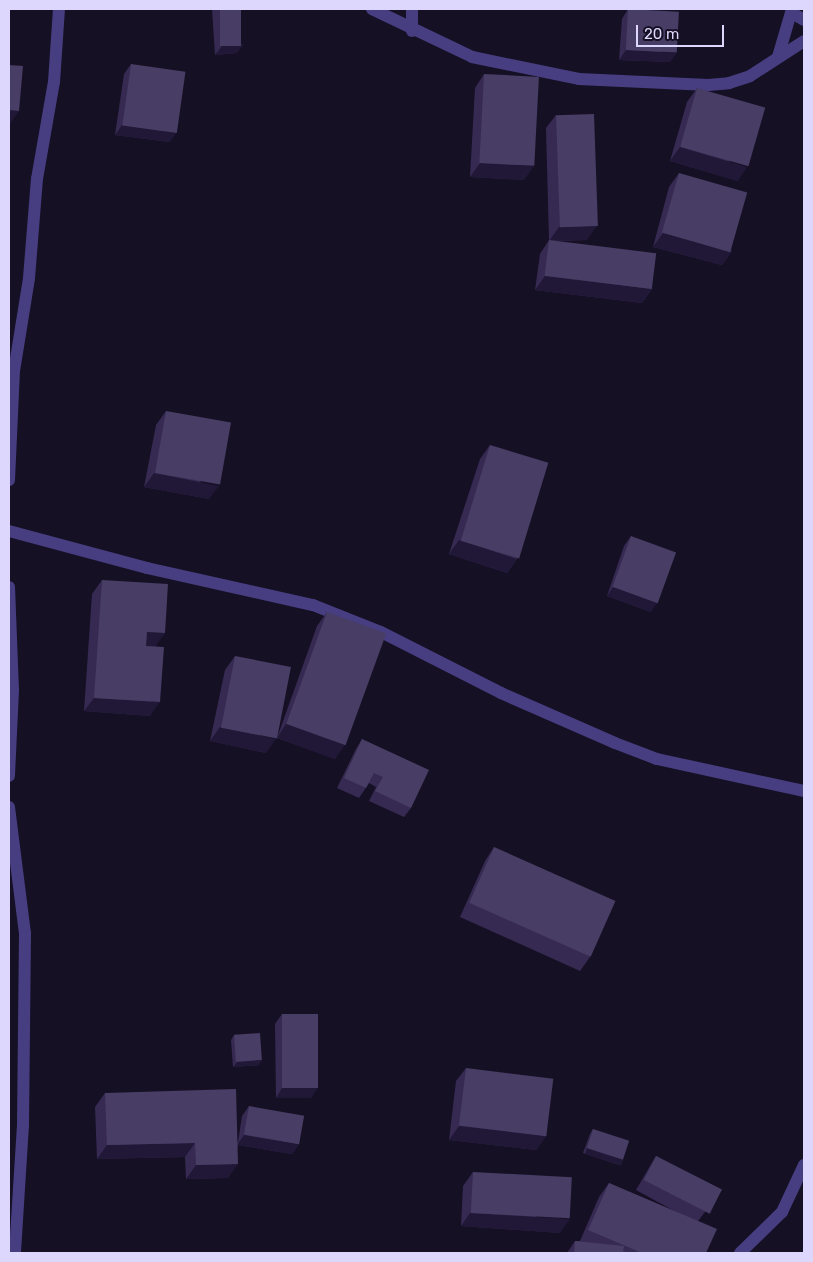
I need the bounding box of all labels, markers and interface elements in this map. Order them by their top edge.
scale bar [638,15,726,47]
text: 20 m [644,25,679,43]

